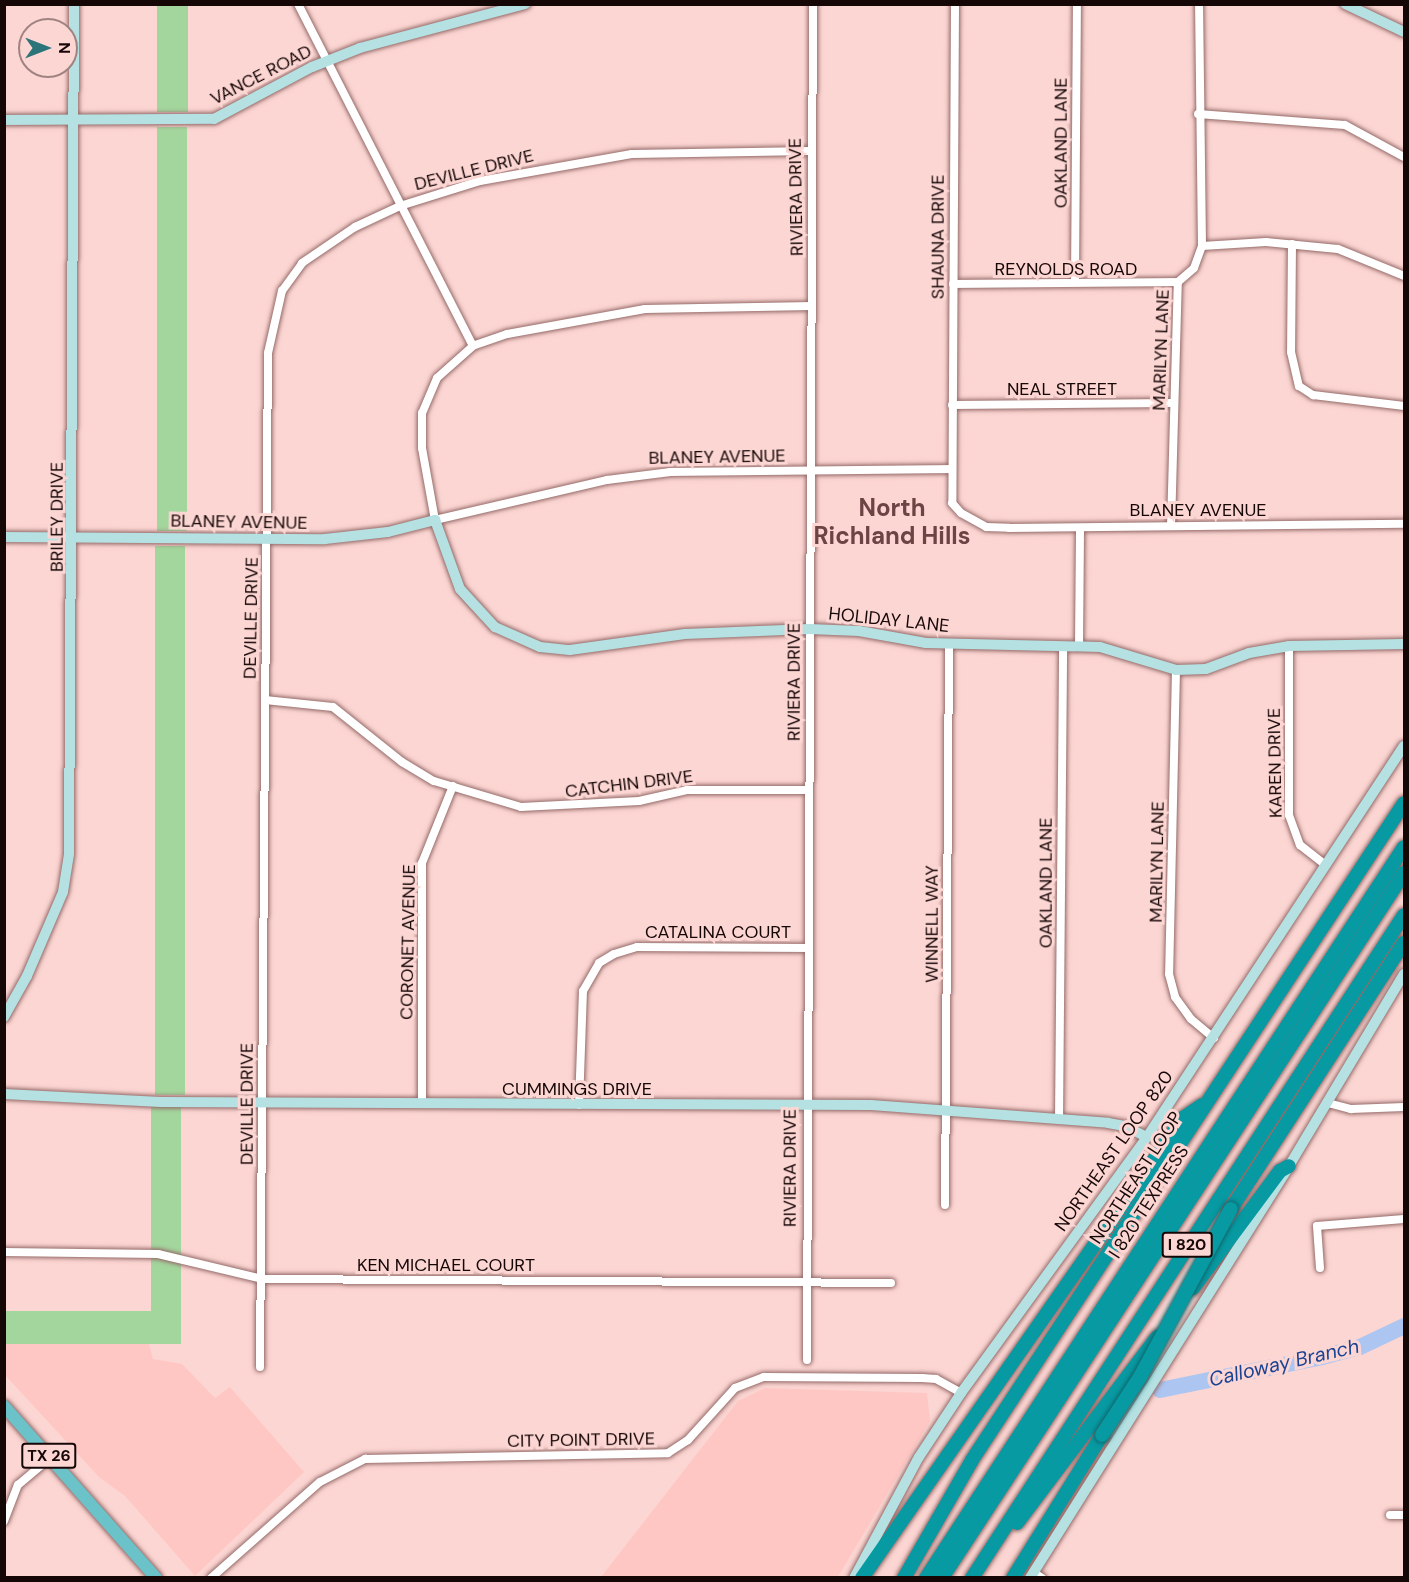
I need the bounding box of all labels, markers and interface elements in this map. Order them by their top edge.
north arrow [18,18,78,78]
street label: VANCE ROAD [207,40,315,110]
text: N [54,42,75,54]
street label: OAKLAND LANE [1050,78,1072,208]
street label: RIVIERA DRIVE [784,138,808,256]
street label: DEVILLE DRIVE [412,145,536,195]
street label: SHAUNA DRIVE [927,175,949,299]
street label: REYNOLDS ROAD [995,258,1137,280]
street label: MARILYN LANE [1148,289,1174,411]
street label: NEAL STREET [1007,378,1117,400]
street label: BLANEY AVENUE [648,445,786,469]
street label: BRILEY DRIVE [46,462,68,572]
district label: North Richland Hills [813,494,971,550]
street label: BLANEY AVENUE [1130,499,1266,521]
street label: BLANEY AVENUE [170,510,308,534]
street label: DEVILLE DRIVE [239,557,263,679]
street label: HOLIDAY LANE [828,603,950,637]
street label: RIVIERA DRIVE [783,623,805,741]
street label: KAREN DRIVE [1263,708,1287,818]
street label: CATCHIN DRIVE [564,765,694,803]
street label: MARILYN LANE [1145,801,1169,923]
street label: OAKLAND LANE [1035,818,1057,948]
street label: CORONET AVENUE [396,864,420,1020]
street label: WINNELL WAY [921,865,943,983]
street label: CATALINA COURT [645,921,791,943]
street label: DEVILLE DRIVE [236,1043,258,1165]
street label: NORTHEAST LOOP 820 [1050,1067,1178,1235]
street label: CUMMINGS DRIVE [502,1078,652,1100]
street label: NORTHEAST LOOP [1085,1108,1187,1248]
street label: RIVIERA DRIVE [779,1109,801,1227]
street label: I 820 TEXPRESS [1104,1142,1194,1262]
road number: I 820 [1162,1232,1212,1258]
street label: KEN MICHAEL COURT [357,1254,535,1276]
water label: Calloway Branch [1207,1334,1361,1392]
street label: CITY POINT DRIVE [507,1428,655,1452]
road number: TX 26 [20,1443,78,1469]

